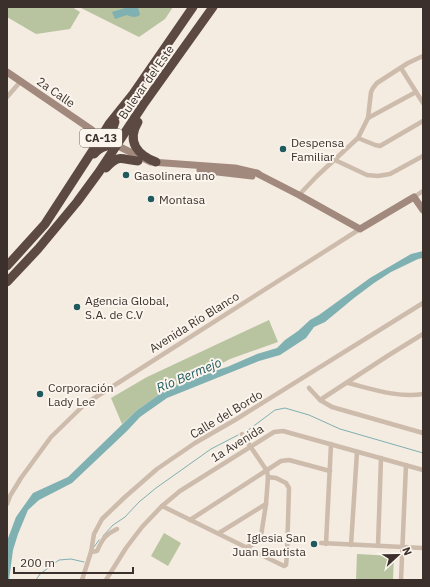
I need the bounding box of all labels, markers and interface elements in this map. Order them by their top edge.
street label: Bulevar del Este [115,42,177,122]
street label: 2a Calle [34,73,78,111]
road number: CA-13 [80,129,122,147]
place label: Despensa Familiar [291,135,345,164]
marker: Despensa Familiar [278,144,288,154]
place label: Gasolinera uno [134,168,215,183]
marker: Gasolinera uno [121,170,131,180]
place label: Montasa [159,192,206,207]
marker: Montasa [146,194,156,204]
street label: Avenida Río Blanco [146,288,242,356]
place label: Agencia Global, S.A. de C.V [85,293,169,322]
marker: Agencia Global, S.A. de C.V [72,302,82,312]
water label: Río Bermejo [154,354,224,396]
place label: Corporación Lady Lee [48,380,114,409]
street label: Calle del Bordo [187,386,265,442]
marker: Corporación Lady Lee [35,389,45,399]
street label: 1a Avenida [208,421,267,465]
place label: Iglesia San Juan Bautista [232,530,307,559]
north arrow [378,535,418,575]
marker: Iglesia San Juan Bautista [309,539,319,549]
text: N [399,545,415,558]
scale bar [14,549,133,575]
text: 200 m [20,555,55,570]

